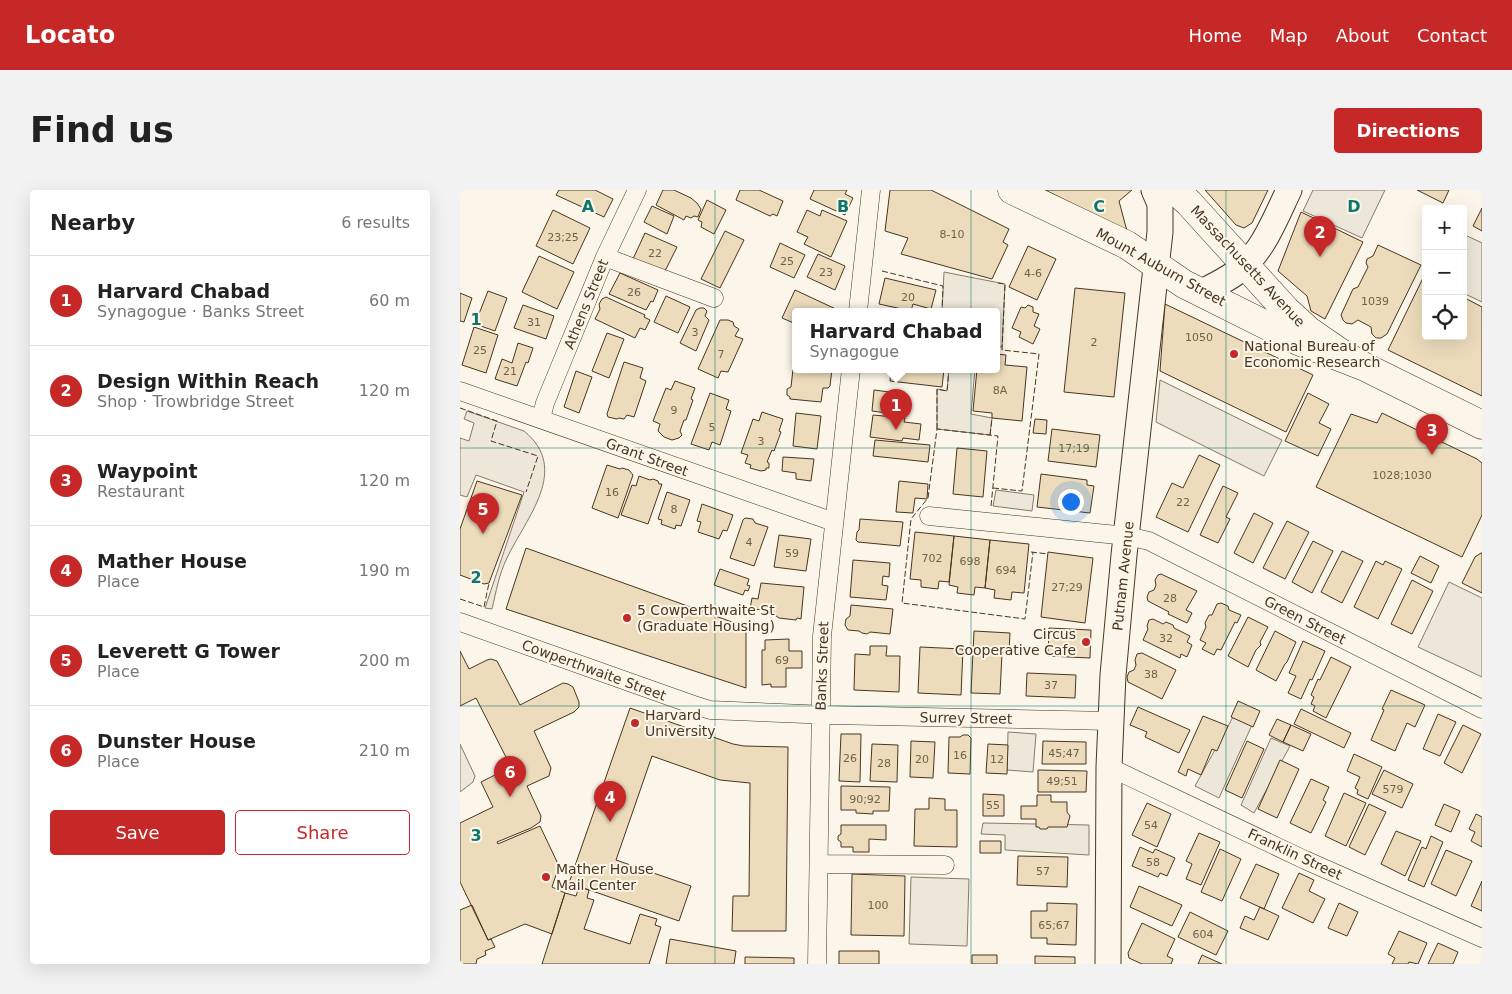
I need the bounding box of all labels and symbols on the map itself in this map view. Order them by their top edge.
text: A [582,197,595,216]
text: B [837,197,849,216]
text: C [1093,197,1105,216]
text: D [1347,197,1361,216]
street label: Massachusetts Avenue [1188,202,1308,330]
pin: 2 [1304,216,1336,257]
street label: Mount Auburn Street [1093,225,1229,310]
house number: 8-10 [940,228,964,241]
house number: 23;25 [547,231,579,244]
house number: 22 [648,247,662,260]
house number: 25 [780,255,794,268]
street label: Athens Street [561,256,611,351]
house number: 23 [819,266,833,279]
house number: 4-6 [1024,267,1042,280]
house number: 26 [627,286,641,299]
house number: 20 [901,291,915,304]
house number: 1039 [1361,295,1389,308]
text: 1 [470,310,482,329]
house number: 31 [527,316,541,329]
house number: 3 [692,326,699,339]
house number: 1050 [1185,331,1213,344]
house number: 2 [1091,336,1098,349]
place label: National Bureau of Economic Research [1244,338,1380,370]
house number: 25 [473,344,487,357]
house number: 7 [718,348,725,361]
marker: National Bureau of Economic Research [1228,348,1240,360]
house number: 21 [503,365,517,378]
house number: 8A [993,384,1008,397]
pin: 1 [880,389,912,430]
house number: 9 [671,404,678,417]
pin: 3 [1416,414,1448,455]
house number: 5 [709,421,716,434]
street label: Grant Street [604,435,691,479]
house number: 3 [758,435,765,448]
house number: 17;19 [1058,442,1090,455]
house number: 1028;1030 [1372,469,1432,482]
house number: 16 [605,486,619,499]
your location [1058,489,1084,515]
pin: 5 [467,493,499,534]
house number: 22 [1176,496,1190,509]
house number: 8 [671,503,678,516]
street label: Putnam Avenue [1109,520,1137,632]
house number: 4 [746,536,753,549]
house number: 59 [785,547,799,560]
house number: 702 [922,552,943,565]
house number: 698 [960,555,981,568]
house number: 694 [996,564,1017,577]
text: 2 [470,568,482,587]
house number: 27;29 [1051,581,1083,594]
house number: 28 [1163,592,1177,605]
street label: Green Street [1262,593,1349,648]
place label: 5 Cowperthwaite St (Graduate Housing) [637,602,775,634]
marker: 5 Cowperthwaite St (Graduate Housing) [621,612,633,624]
street label: Banks Street [812,621,832,711]
place label: Circus Cooperative Cafe [955,626,1076,658]
house number: 32 [1159,632,1173,645]
street label: Cowperthwaite Street [520,636,669,704]
marker: Circus Cooperative Cafe [1080,636,1092,648]
house number: 69 [775,654,789,667]
house number: 38 [1144,668,1158,681]
house number: 37 [1044,679,1058,692]
place label: Harvard University [645,707,716,739]
street label: Surrey Street [920,709,1013,727]
marker: Harvard University [629,717,641,729]
house number: 45;47 [1048,747,1080,760]
house number: 16 [953,749,967,762]
house number: 26 [843,752,857,765]
house number: 20 [915,753,929,766]
house number: 12 [990,753,1004,766]
pin: 6 [494,756,526,797]
house number: 28 [877,757,891,770]
house number: 49;51 [1046,775,1078,788]
pin: 4 [594,781,626,822]
house number: 579 [1383,783,1404,796]
house number: 90;92 [849,793,881,806]
house number: 55 [986,799,1000,812]
house number: 54 [1144,819,1158,832]
street label: Franklin Street [1245,825,1345,883]
text: 3 [470,826,482,845]
house number: 58 [1146,856,1160,869]
place label: Mather House Mail Center [556,861,654,893]
house number: 57 [1036,865,1050,878]
marker: Mather House Mail Center [540,871,552,883]
house number: 100 [868,899,889,912]
house number: 65;67 [1038,919,1070,932]
house number: 604 [1193,928,1214,941]

